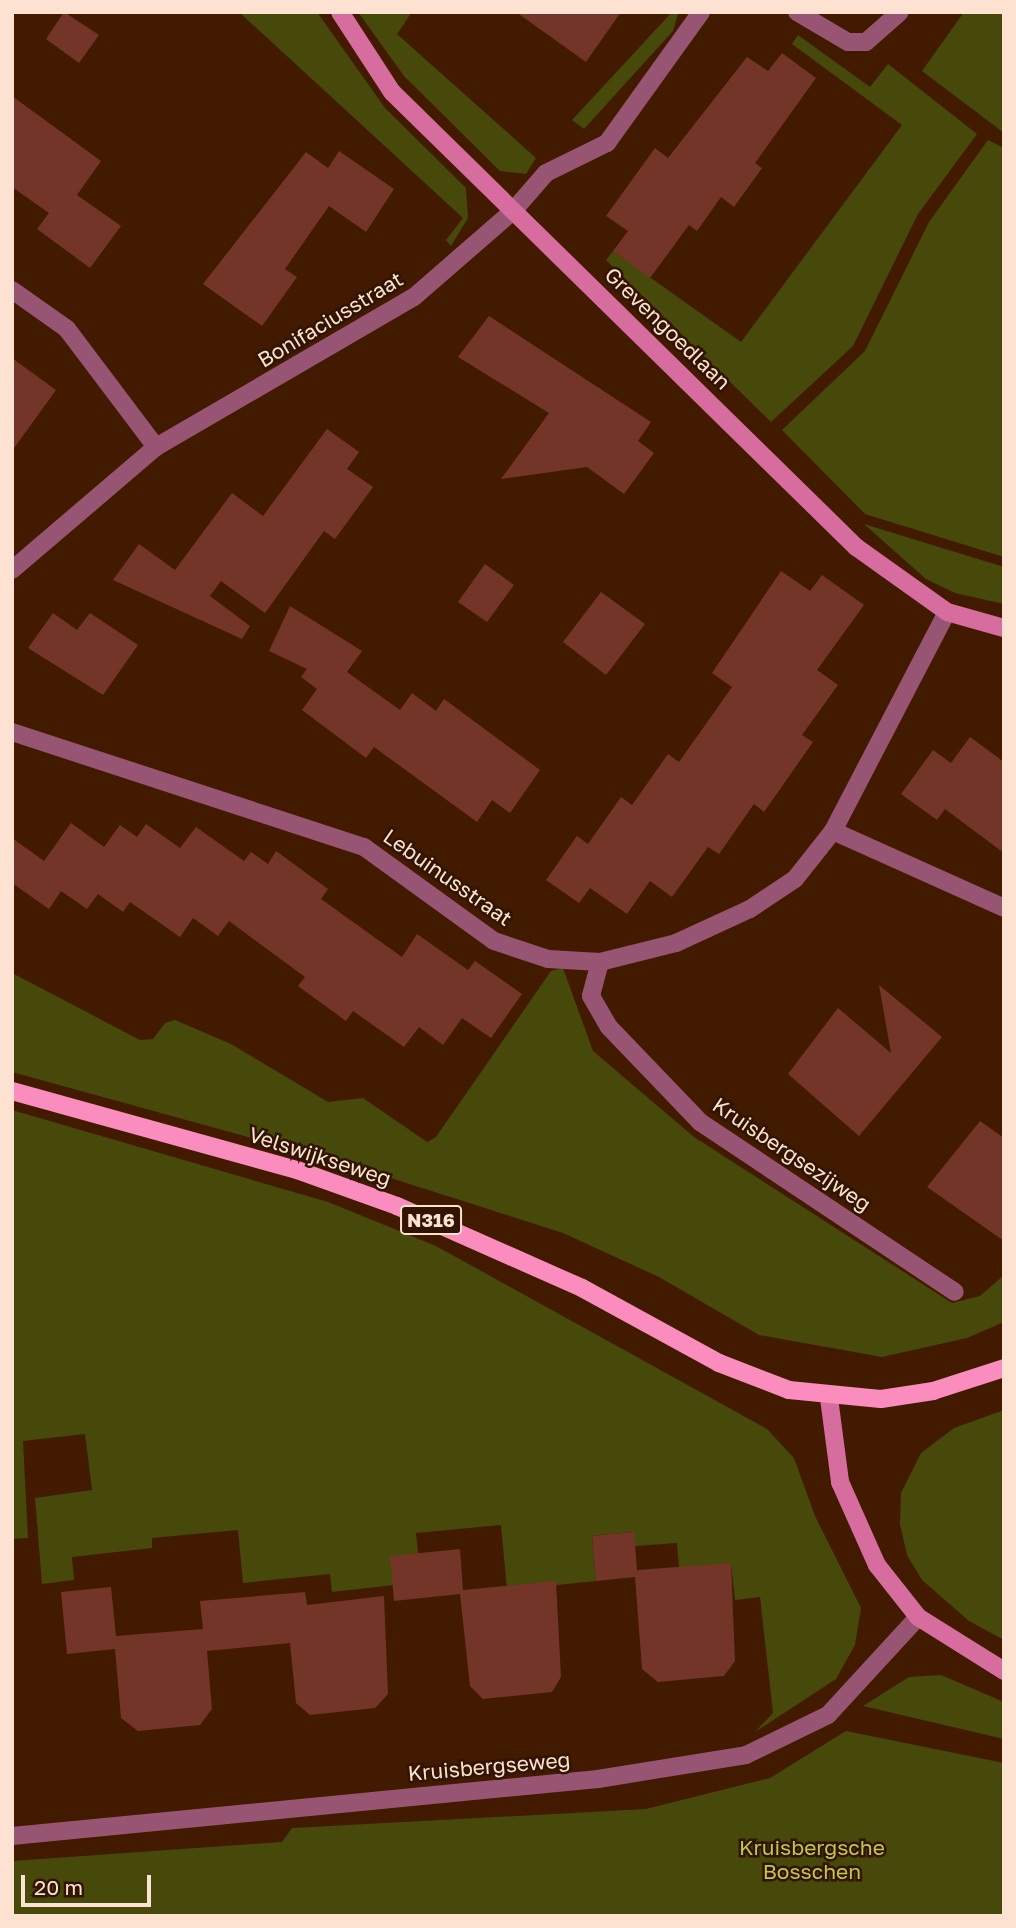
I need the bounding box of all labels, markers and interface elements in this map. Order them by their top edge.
street label: Grevengoedlaan [600,262,736,394]
street label: Bonifaciusstraat [253,266,407,372]
street label: Lebuinusstraat [379,823,517,931]
street label: Kruisbergsezijweg [708,1092,876,1216]
street label: Velswijkseweg [246,1121,394,1191]
road number: N316 [400,1204,462,1236]
street label: Kruisbergseweg [407,1746,571,1786]
park label: Kruisbergsche Bosschen [739,1834,885,1884]
scale bar [24,1862,154,1906]
text: 20 m [34,1874,83,1900]

